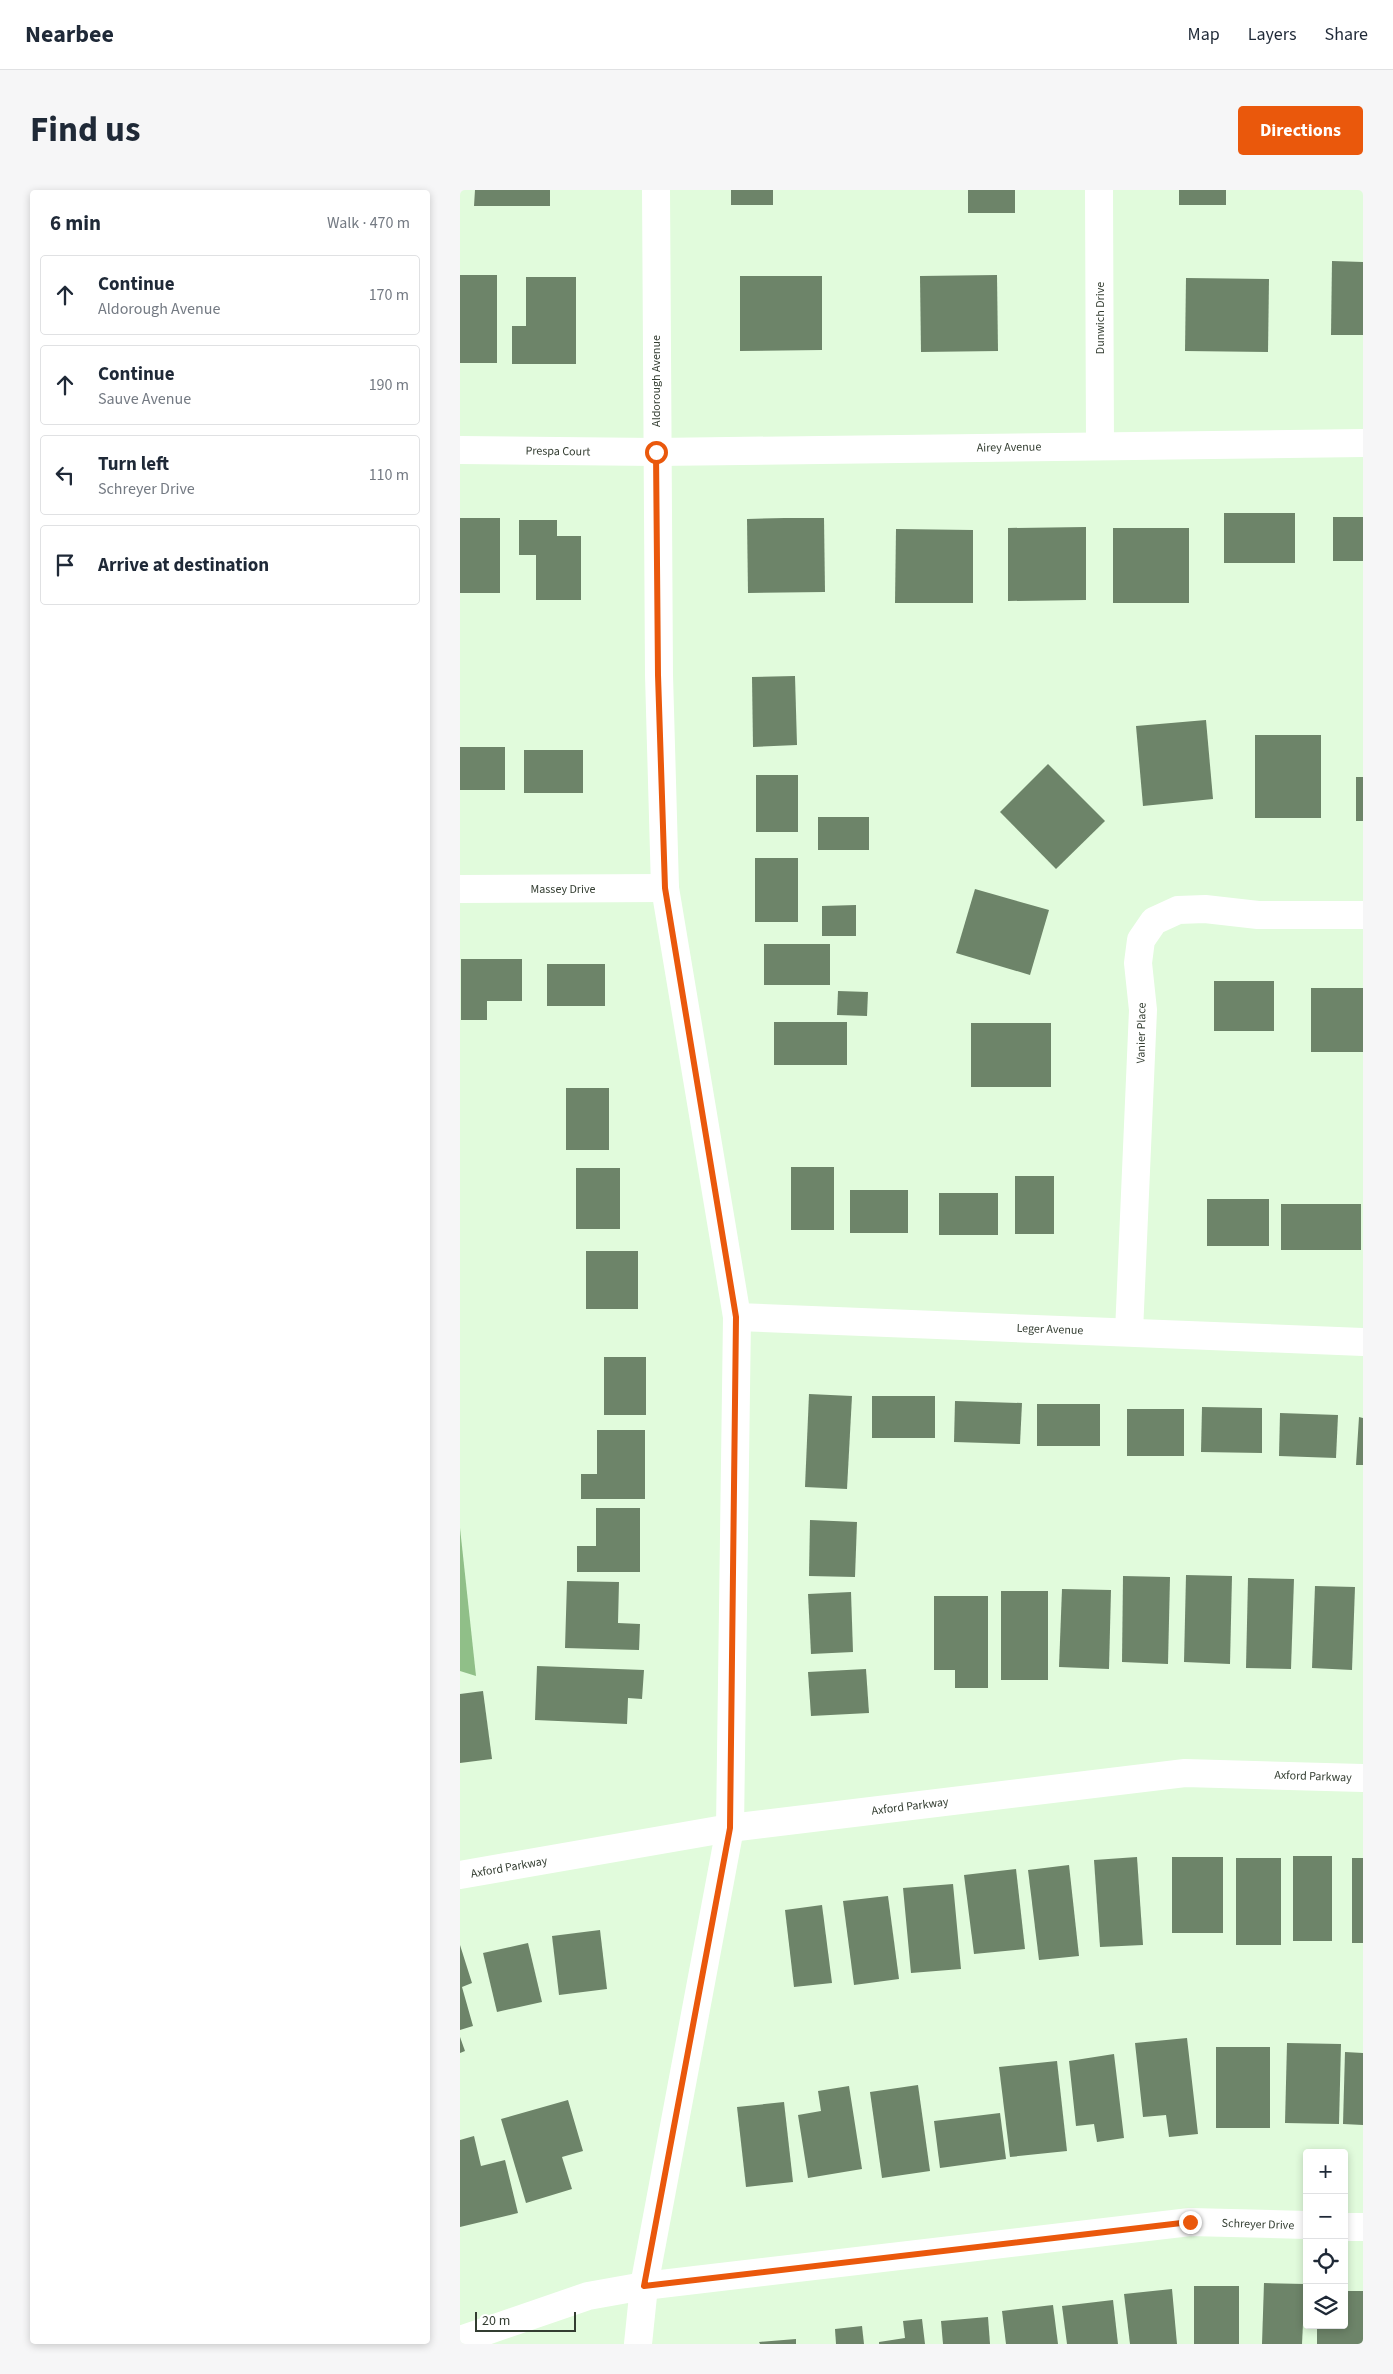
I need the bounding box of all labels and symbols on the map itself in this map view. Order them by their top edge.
street label: Dunwich Drive [1092,282,1109,354]
street label: Aldorough Avenue [648,335,665,427]
street label: Airey Avenue [977,438,1041,457]
route start [645,441,668,464]
street label: Prespa Court [525,442,591,461]
street label: Massey Drive [531,881,595,898]
street label: Vanier Place [1132,1002,1151,1064]
street label: Leger Avenue [1016,1320,1084,1339]
street label: Axford Parkway [1274,1767,1352,1786]
street label: Axford Parkway [871,1793,950,1820]
street label: Axford Parkway [469,1852,549,1883]
route end [1179,2211,1202,2234]
street label: Schreyer Drive [1221,2215,1295,2234]
scale bar [475,2309,576,2332]

